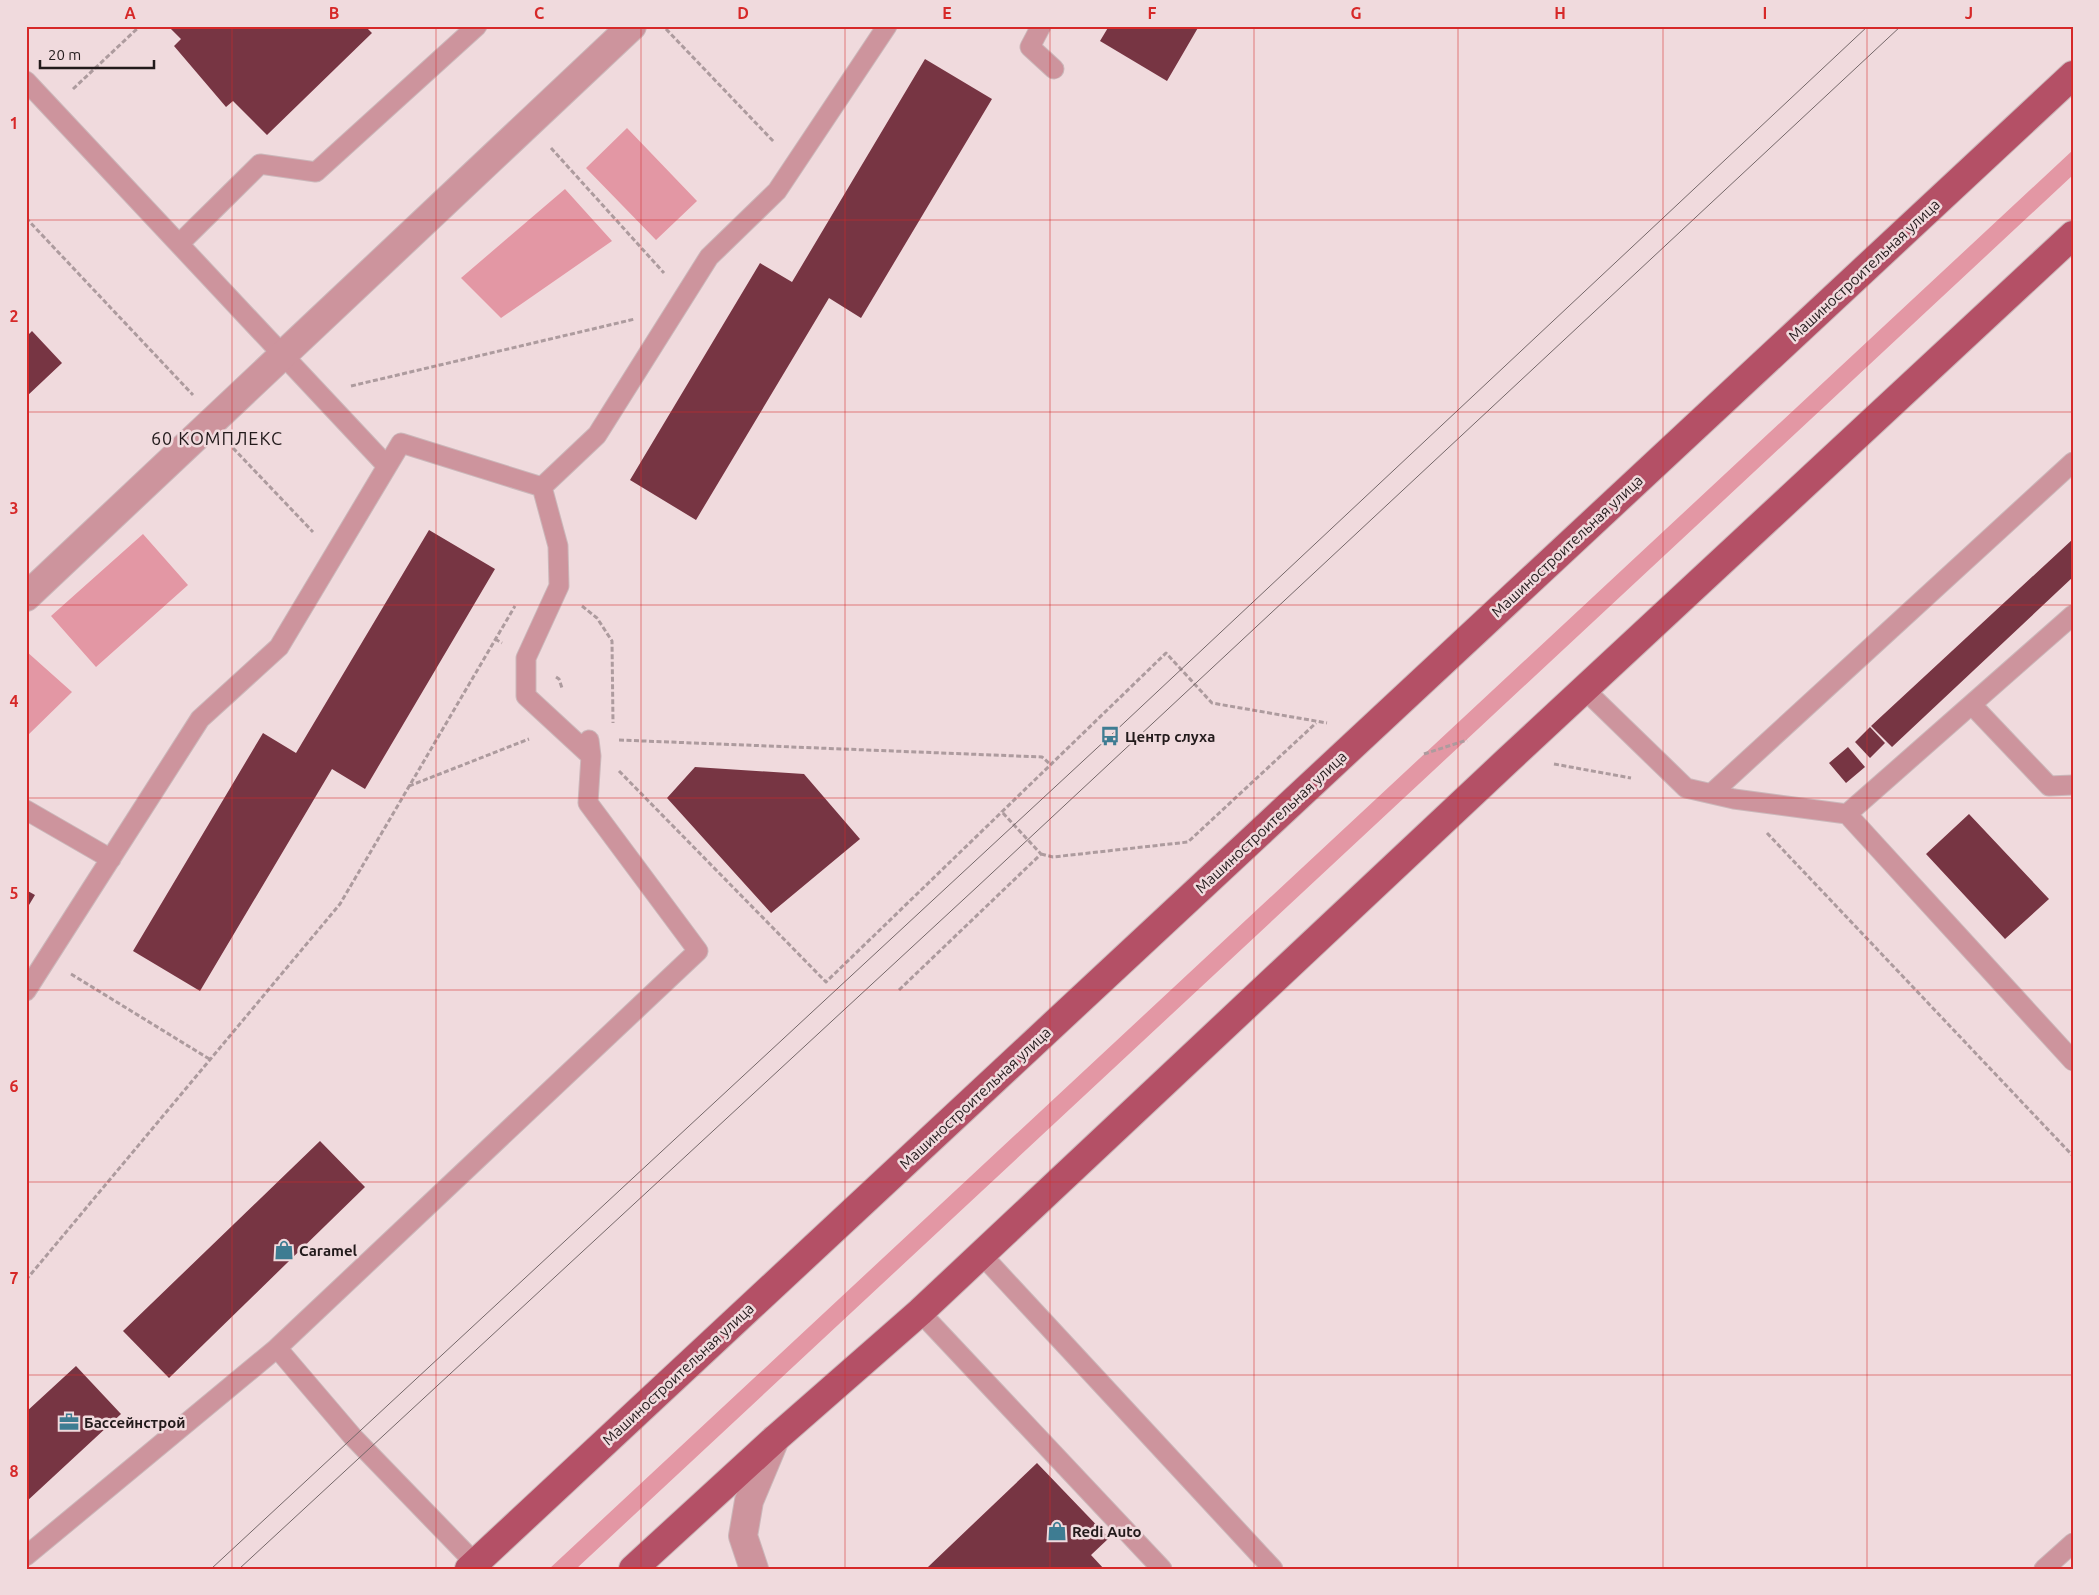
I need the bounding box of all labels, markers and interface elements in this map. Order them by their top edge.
text: A [124,4,136,22]
text: B [329,4,339,22]
text: C [534,4,544,22]
text: D [737,4,749,22]
text: E [942,4,952,22]
text: F [1148,4,1157,22]
text: G [1350,4,1362,22]
text: H [1554,4,1566,22]
text: I [1763,4,1767,22]
text: J [1965,4,1973,22]
scale bar [40,38,154,70]
text: 20 m [48,46,81,63]
text: 1 [9,114,19,132]
street label: Машиностроительная улица [1785,196,1943,344]
text: 2 [9,307,19,325]
district label: 60 КОМПЛЕКС [151,428,283,448]
street label: Машиностроительная улица [1488,472,1646,620]
text: 3 [9,499,19,517]
text: 4 [9,692,19,710]
bus stop icon: Центр слуха [1099,725,1121,747]
place label: Центр слуха [1125,728,1215,745]
street label: Машиностроительная улица [1192,748,1350,896]
text: 5 [9,884,19,902]
street label: Машиностроительная улица [896,1024,1054,1172]
text: 6 [9,1077,19,1095]
shop icon: Caramel [273,1239,295,1261]
place label: Caramel [299,1242,358,1259]
text: 7 [9,1269,19,1287]
street label: Машиностроительная улица [599,1300,757,1448]
office icon: Бассейнстрой [58,1411,80,1433]
place label: Бассейнстрой [84,1414,185,1431]
text: 8 [9,1462,19,1480]
shop icon: Redi Auto [1046,1520,1068,1542]
place label: Redi Auto [1072,1523,1141,1540]

